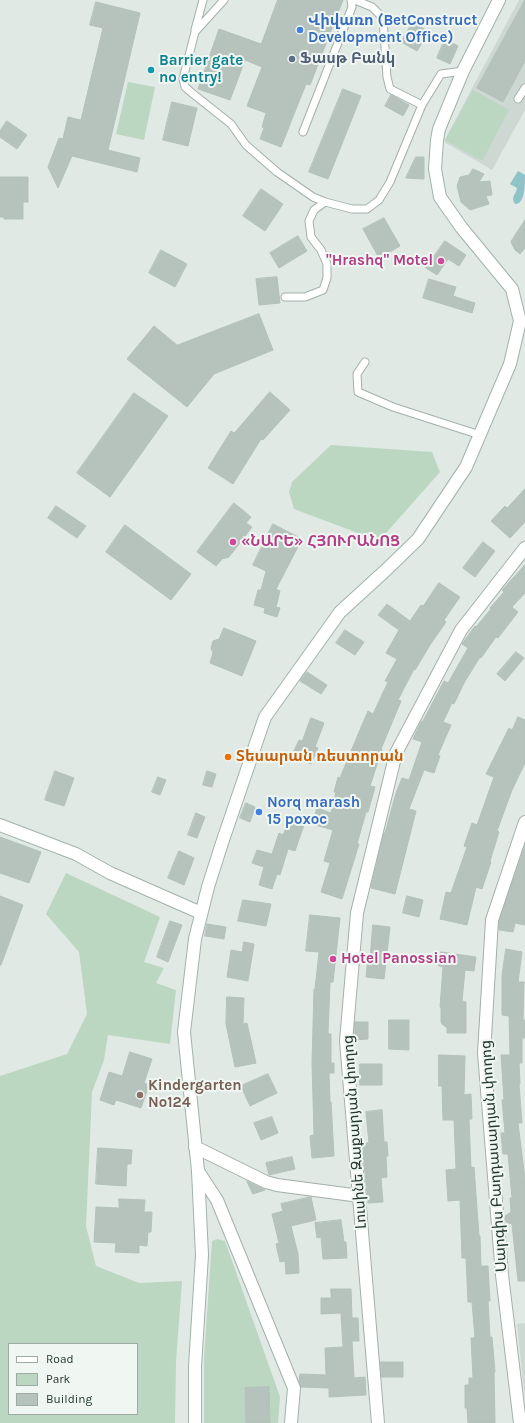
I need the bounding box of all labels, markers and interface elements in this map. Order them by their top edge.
place label: Վիվառո (BetConstruct Development Office) [308,12,477,47]
marker: Վիվառո (BetConstruct Development Office) [295,25,305,35]
place label: Ֆասթ Բանկ [300,50,395,68]
place label: Barrier gate no entry! [159,52,243,87]
marker: Ֆասթ Բանկ [287,54,297,64]
marker: Barrier gate no entry! [146,65,156,75]
place label: "Hrashq" Motel [326,252,433,270]
marker: "Hrashq" Motel [436,256,446,266]
place label: «ՆԱՐԵ» ՀՅՈՒՐԱՆՈՑ [241,533,400,551]
marker: «ՆԱՐԵ» ՀՅՈՒՐԱՆՈՑ [228,537,238,547]
place label: Տեսարան ռեստորան [236,748,404,766]
marker: Տեսարան ռեստորան [223,752,233,762]
place label: Norq marash 15 poxoc [267,794,360,829]
marker: Norq marash 15 poxoc [254,807,264,817]
place label: Hotel Panossian [341,950,456,968]
marker: Hotel Panossian [328,954,338,964]
street label: Լուսինե Զաքարյան փողոց [339,1034,371,1230]
street label: Սարգիս Բաղդասարյան փողոց [477,1039,511,1273]
place label: Kindergarten No124 [148,1077,242,1112]
marker: Kindergarten No124 [135,1090,145,1100]
legend [8,1343,138,1415]
text: Road [46,1352,74,1366]
text: Park [46,1372,70,1386]
text: Building [46,1392,92,1406]

